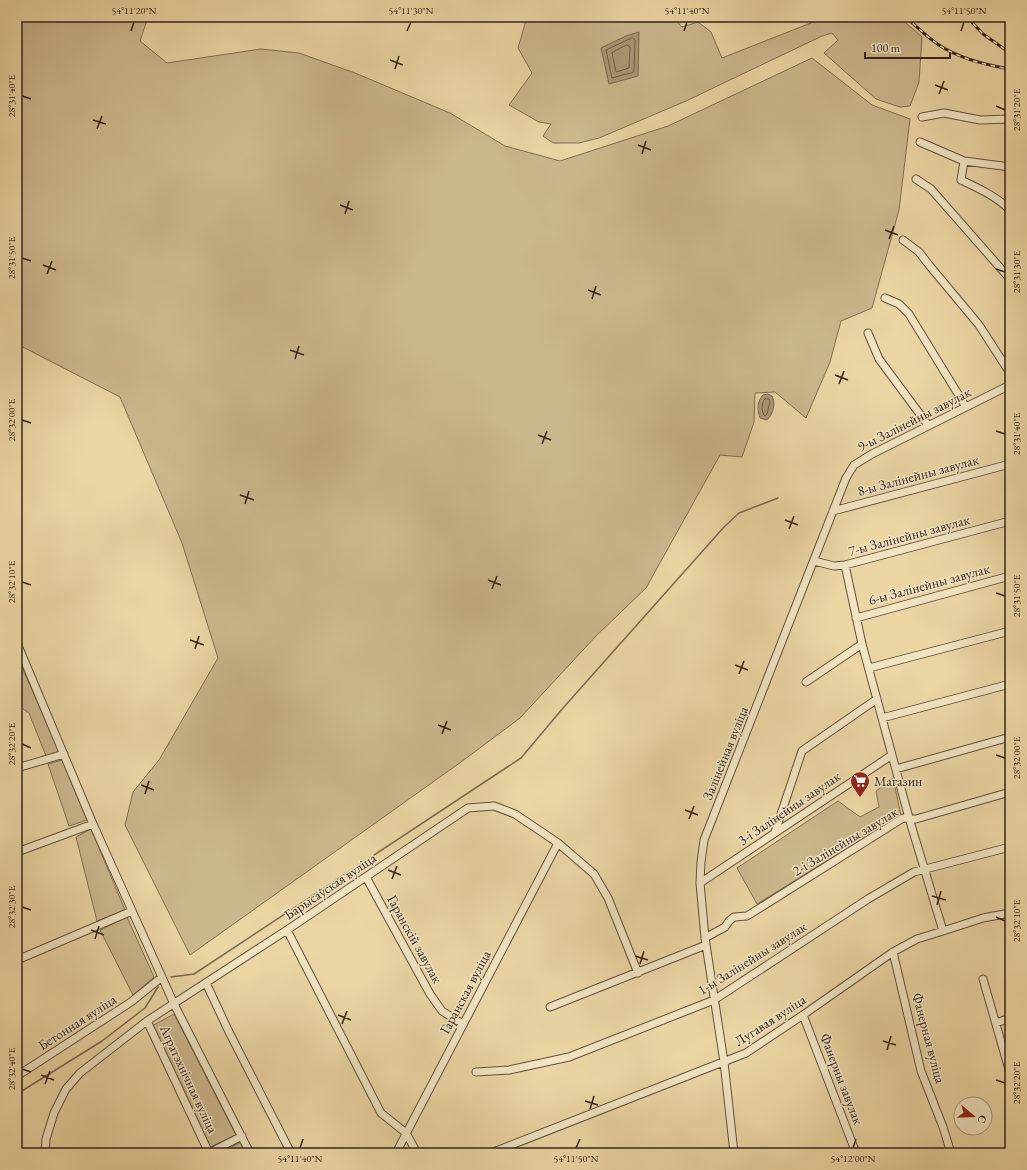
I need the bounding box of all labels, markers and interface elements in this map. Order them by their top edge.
text: 54°11'20"N [112,4,157,17]
text: 54°11'30"N [389,4,434,17]
text: 54°11'40"N [665,4,710,17]
text: 54°11'50"N [942,4,987,17]
scale bar [865,34,950,60]
text: 100 m [871,40,901,56]
text: 28°31'40"E [5,74,18,117]
text: 28°31'20"E [1010,88,1023,131]
text: 28°31'50"E [5,236,18,279]
text: 28°31'30"E [1010,250,1023,293]
street label: 9-ы Залінейны завулак [854,382,974,455]
text: 28°32'00"E [5,398,18,441]
text: 28°31'40"E [1010,412,1023,455]
street label: 8-ы Залінейны завулак [855,450,981,500]
street label: 7-ы Залінейны завулак [846,510,972,560]
street label: 6-ы Залінейны завулак [866,559,992,609]
text: 28°32'10"E [5,560,18,603]
text: 28°31'50"E [1010,574,1023,617]
street label: Залінейная вуліца [698,703,752,802]
text: 28°32'20"E [5,722,18,765]
text: 28°32'00"E [1010,736,1023,779]
street label: 3-і Залінейны завулак [734,767,844,849]
supermarket icon: Магазин [849,770,871,798]
place label: Магазин [874,772,922,790]
street label: 2-і Залінейны завулак [789,802,901,880]
street label: Барысаўская вуліца [280,848,380,923]
text: 28°32'30"E [5,885,18,928]
street label: Гаранскій завулак [383,892,447,987]
text: 28°32'10"E [1010,899,1023,942]
street label: 1-ы Залінейны завулак [694,917,810,999]
street label: Гаранская вуліца [435,947,495,1037]
street label: Бетонная вуліца [34,990,120,1054]
street label: Лугавая вуліца [731,990,809,1050]
street label: Фанерная вуліца [908,991,950,1085]
street label: Агратэхнічная вуліца [156,1021,222,1136]
street label: Фанерны завулак [816,1031,868,1128]
text: 28°32'40"E [5,1047,18,1090]
text: 28°32'20"E [1010,1061,1023,1104]
north arrow [953,1096,993,1136]
text: С [975,1113,990,1125]
text: 54°11'40"N [278,1152,323,1165]
text: 54°11'50"N [554,1152,599,1165]
text: 54°12'00"N [831,1152,876,1165]

